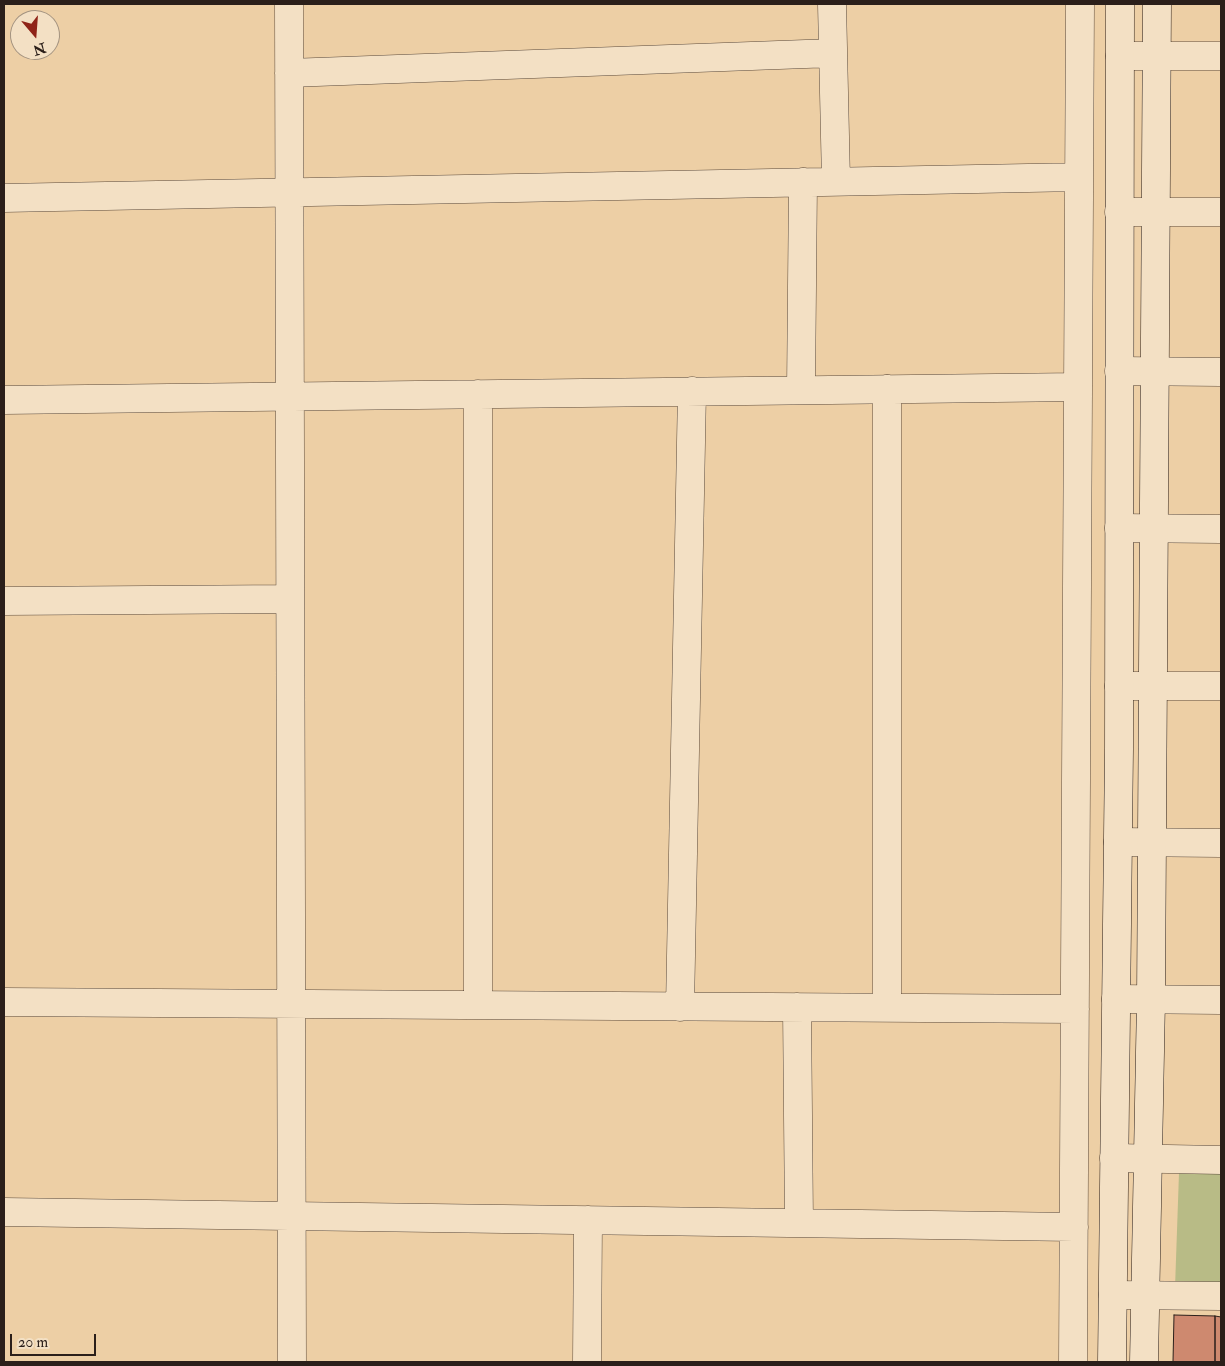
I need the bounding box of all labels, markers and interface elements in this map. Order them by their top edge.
north arrow [10,10,60,60]
text: N [31,39,48,59]
scale bar [12,1324,99,1356]
text: 20 m [18,1333,48,1352]

